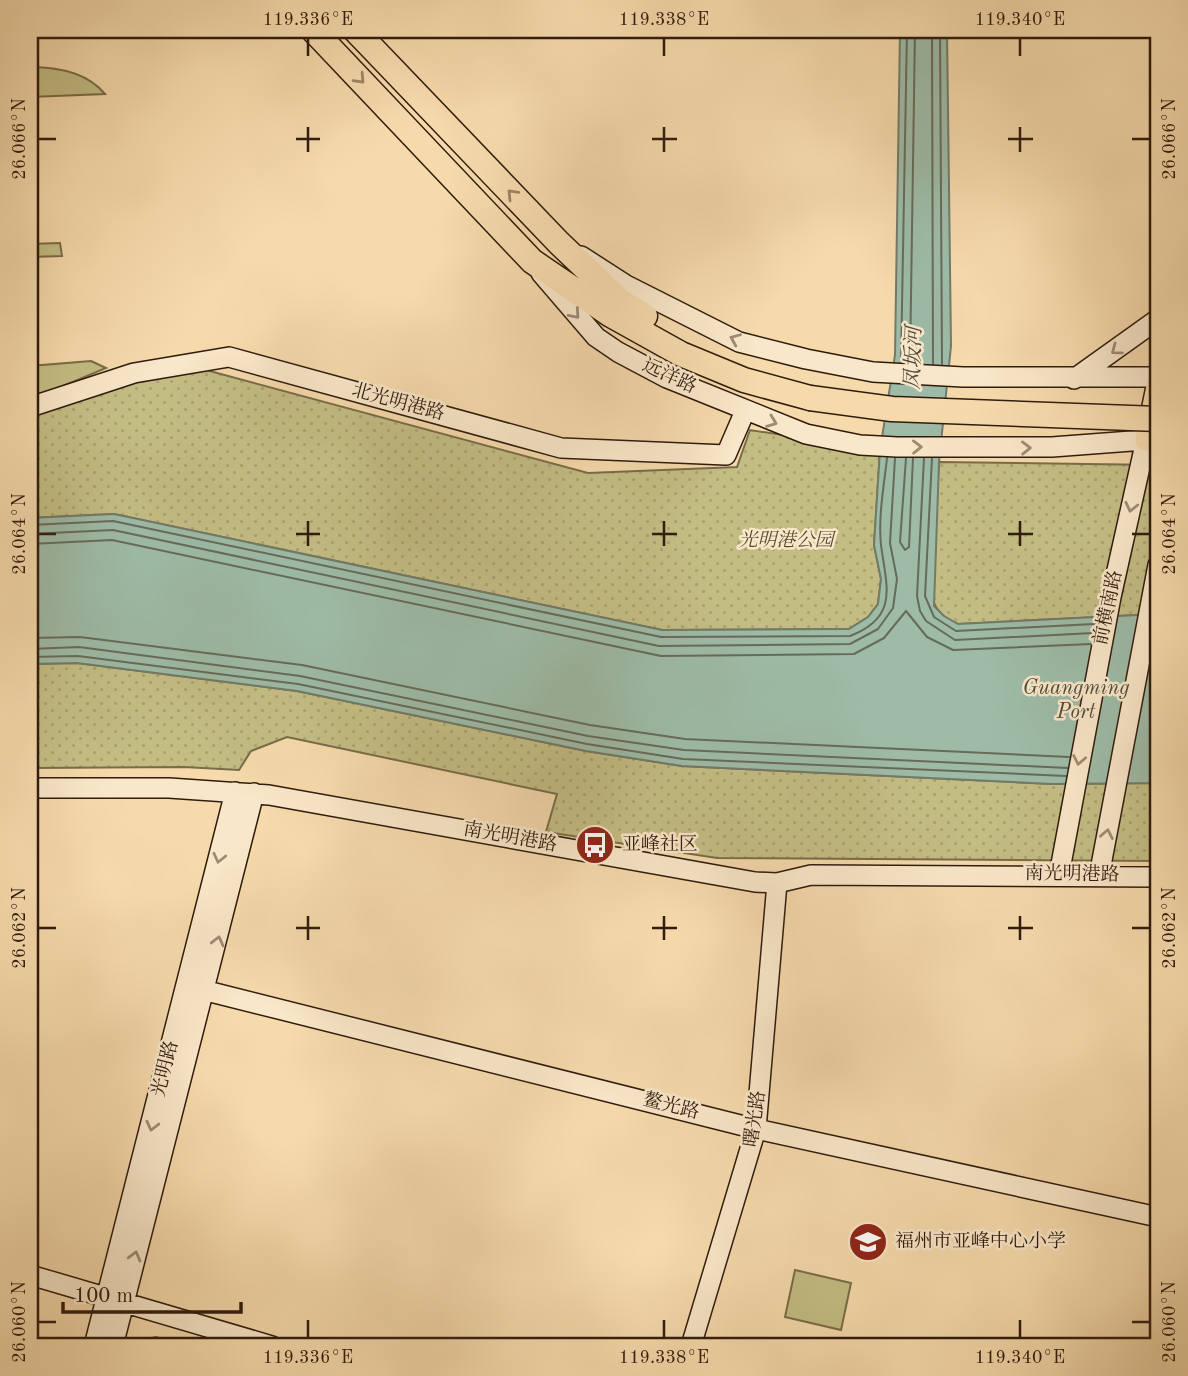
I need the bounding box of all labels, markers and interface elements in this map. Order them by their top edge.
text: 119.336°E [263,11,353,29]
text: 119.338°E [619,11,709,29]
text: 119.340°E [975,11,1065,29]
one-way arrow [351,71,364,84]
text: 26.066°N [11,98,29,180]
text: 26.066°N [1161,98,1179,180]
one-way arrow [508,189,520,202]
one-way arrow [567,306,579,319]
water label: 凤坂河 [900,322,926,390]
one-way arrow [730,333,742,347]
one-way arrow [1111,342,1124,354]
street label: 远洋路 [639,355,700,398]
street label: 北光明港路 [350,380,447,424]
one-way arrow [766,414,778,428]
one-way arrow [912,439,923,454]
one-way arrow [1021,440,1031,456]
text: 26.064°N [11,493,29,575]
text: 26.064°N [1161,493,1179,575]
one-way arrow [1125,501,1139,513]
park label: 光明港公园 [738,530,836,551]
street label: 前横南路 [1089,568,1126,647]
water label: Guangming Port [1023,678,1129,723]
one-way arrow [1073,754,1088,766]
street label: 南光明港路 [462,817,559,856]
bus stop icon: 亚峰社区 [574,824,616,866]
one-way arrow [1099,828,1114,840]
place label: 亚峰社区 [622,834,698,855]
one-way arrow [213,852,227,864]
street label: 南光明港路 [1024,862,1120,885]
text: 26.062°N [11,887,29,969]
text: 26.062°N [1161,887,1179,969]
one-way arrow [210,935,224,947]
street label: 光明路 [148,1039,182,1099]
street label: 鳌光路 [641,1088,702,1123]
street label: 曙光路 [741,1089,769,1149]
one-way arrow [146,1120,160,1132]
school or university icon: 福州市亚峰中心小学 [847,1221,889,1263]
place label: 福州市亚峰中心小学 [895,1231,1066,1252]
one-way arrow [127,1250,142,1262]
scale bar [63,1271,242,1315]
text: 26.060°N [11,1281,29,1363]
text: 26.060°N [1161,1281,1179,1363]
text: 100 m [74,1286,133,1307]
text: 119.336°E [263,1349,353,1367]
text: 119.338°E [619,1349,709,1367]
text: 119.340°E [975,1349,1065,1367]

